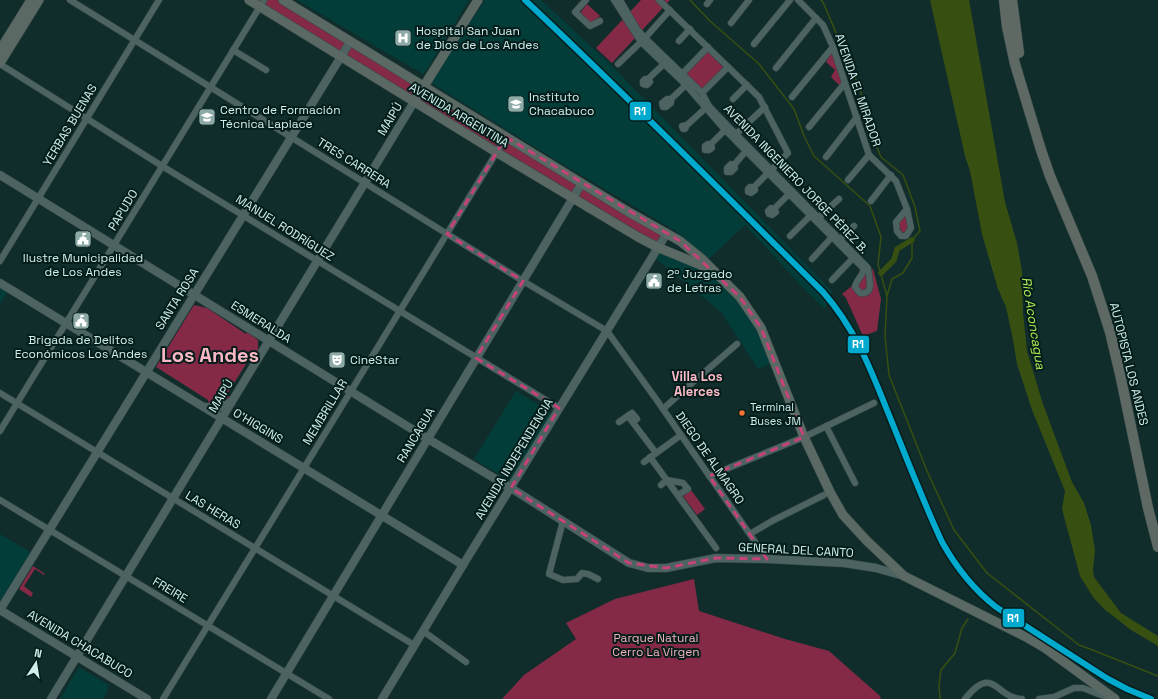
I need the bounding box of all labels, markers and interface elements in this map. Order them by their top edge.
place label: Hospital San Juan de Dios de Los Andes [416,23,539,53]
hospital icon: Hospital San Juan de Dios de Los Andes [393,28,413,48]
street label: AVENIDA EL MIRADOR [831,31,885,149]
street label: AVENIDA ARGENTINA [406,79,512,151]
street label: YERBAS BUENAS [39,81,101,169]
place label: Instituto Chacabuco [529,89,595,119]
school or university icon: Instituto Chacabuco [506,94,526,114]
street label: MAIPÚ [374,99,406,139]
line badge: R1 [629,101,652,121]
street label: AVENIDA INGENIERO JORGE PÉREZ B. [720,101,872,257]
place label: Centro de Formación Técnica Laplace [220,102,341,132]
text: R1 [634,104,646,118]
school or university icon: Centro de Formación Técnica Laplace [197,107,217,127]
street label: TRES CARRERA [314,134,394,192]
street label: PAPUDO [104,186,142,234]
street label: MANUEL RODRÍGUEZ [233,191,337,265]
public building icon: Ilustre Municipalidad de Los Andes [73,229,93,249]
place label: Ilustre Municipalidad de Los Andes [23,250,143,280]
street label: SANTA ROSA [152,265,203,333]
place label: 2º Juzgado de Letras [667,266,732,296]
public building icon: 2º Juzgado de Letras [644,271,664,291]
water label: Río Aconcagua [1018,276,1049,371]
street label: ESMERALDA [228,297,295,347]
street label: AUTOPISTA LOS ANDES [1106,301,1152,427]
public building icon: Brigada de Delitos Económicos Los Andes [71,311,91,331]
place label: Brigada de Delitos Económicos Los Andes [15,332,147,362]
line badge: R1 [847,335,870,354]
text: R1 [852,337,864,351]
district label: Los Andes [161,342,259,368]
theatre icon: CineStar [327,350,347,370]
place label: CineStar [350,352,400,368]
district label: Villa Los Alerces [671,368,723,400]
street label: MAIPÚ [205,376,237,416]
street label: MEMBRILLAR [299,376,351,448]
street label: AVENIDA INDEPENDENCIA [471,395,557,523]
place label: Terminal Buses JM [750,400,801,428]
street label: RANCAGUA [393,404,439,465]
street label: O'HIGGINS [230,405,286,447]
street label: DIEGO DE ALMAGRO [672,408,748,508]
marker: Terminal Buses JM [737,408,747,418]
street label: LAS HERAS [182,487,244,533]
street label: GENERAL DEL CANTO [738,539,854,561]
street label: FREIRE [150,573,191,607]
street label: AVENIDA CHACABUCO [25,607,135,681]
line badge: R1 [1002,608,1025,628]
text: R1 [1007,611,1019,625]
park label: Parque Natural Cerro La Virgen [612,630,700,660]
north arrow [16,643,56,683]

